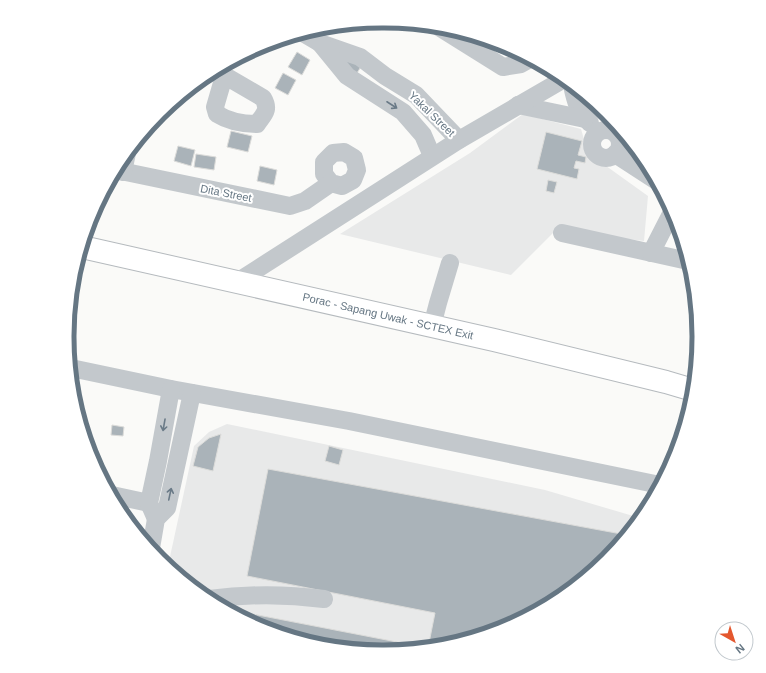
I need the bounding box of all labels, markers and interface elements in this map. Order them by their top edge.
street label: Yakal Street [407,89,457,139]
one-way arrow [386,101,398,109]
street label: Dita Street [199,182,253,204]
street label: Porac - Sapang Uwak - SCTEX Exit [301,290,475,342]
one-way arrow [160,418,168,431]
one-way arrow [167,487,175,500]
north arrow [714,621,754,661]
text: N [733,642,747,656]

